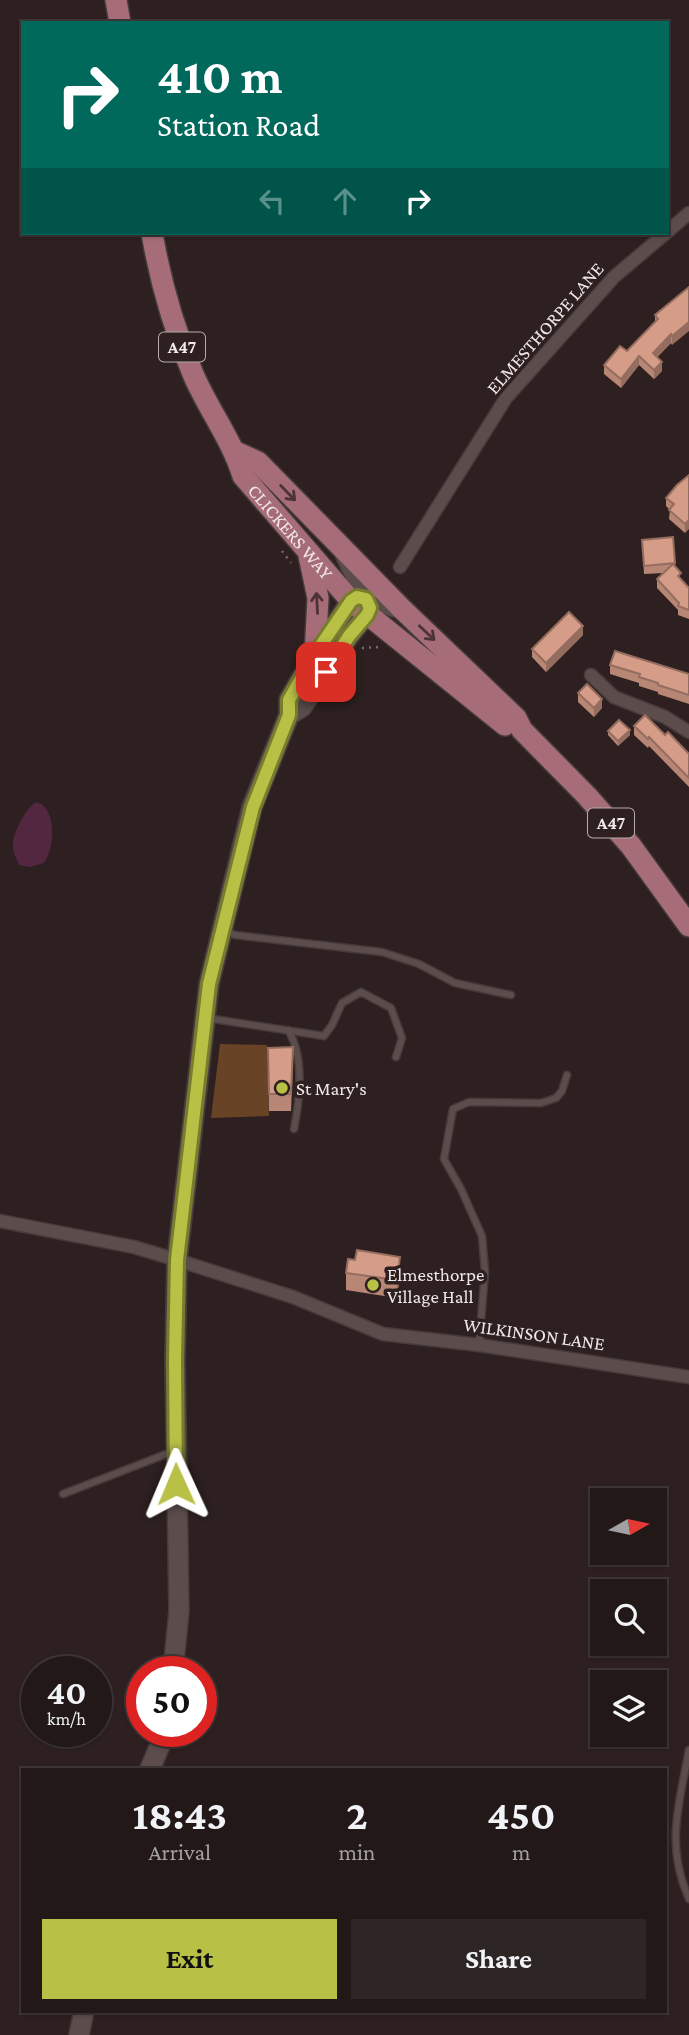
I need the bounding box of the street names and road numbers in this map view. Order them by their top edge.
street label: ELMESTHORPE LANE [482,258,608,398]
road number: A47 [159,332,205,362]
street label: CLICKERS WAY [244,480,338,584]
road number: A47 [588,808,634,838]
street label: WILKINSON LANE [462,1314,606,1354]

